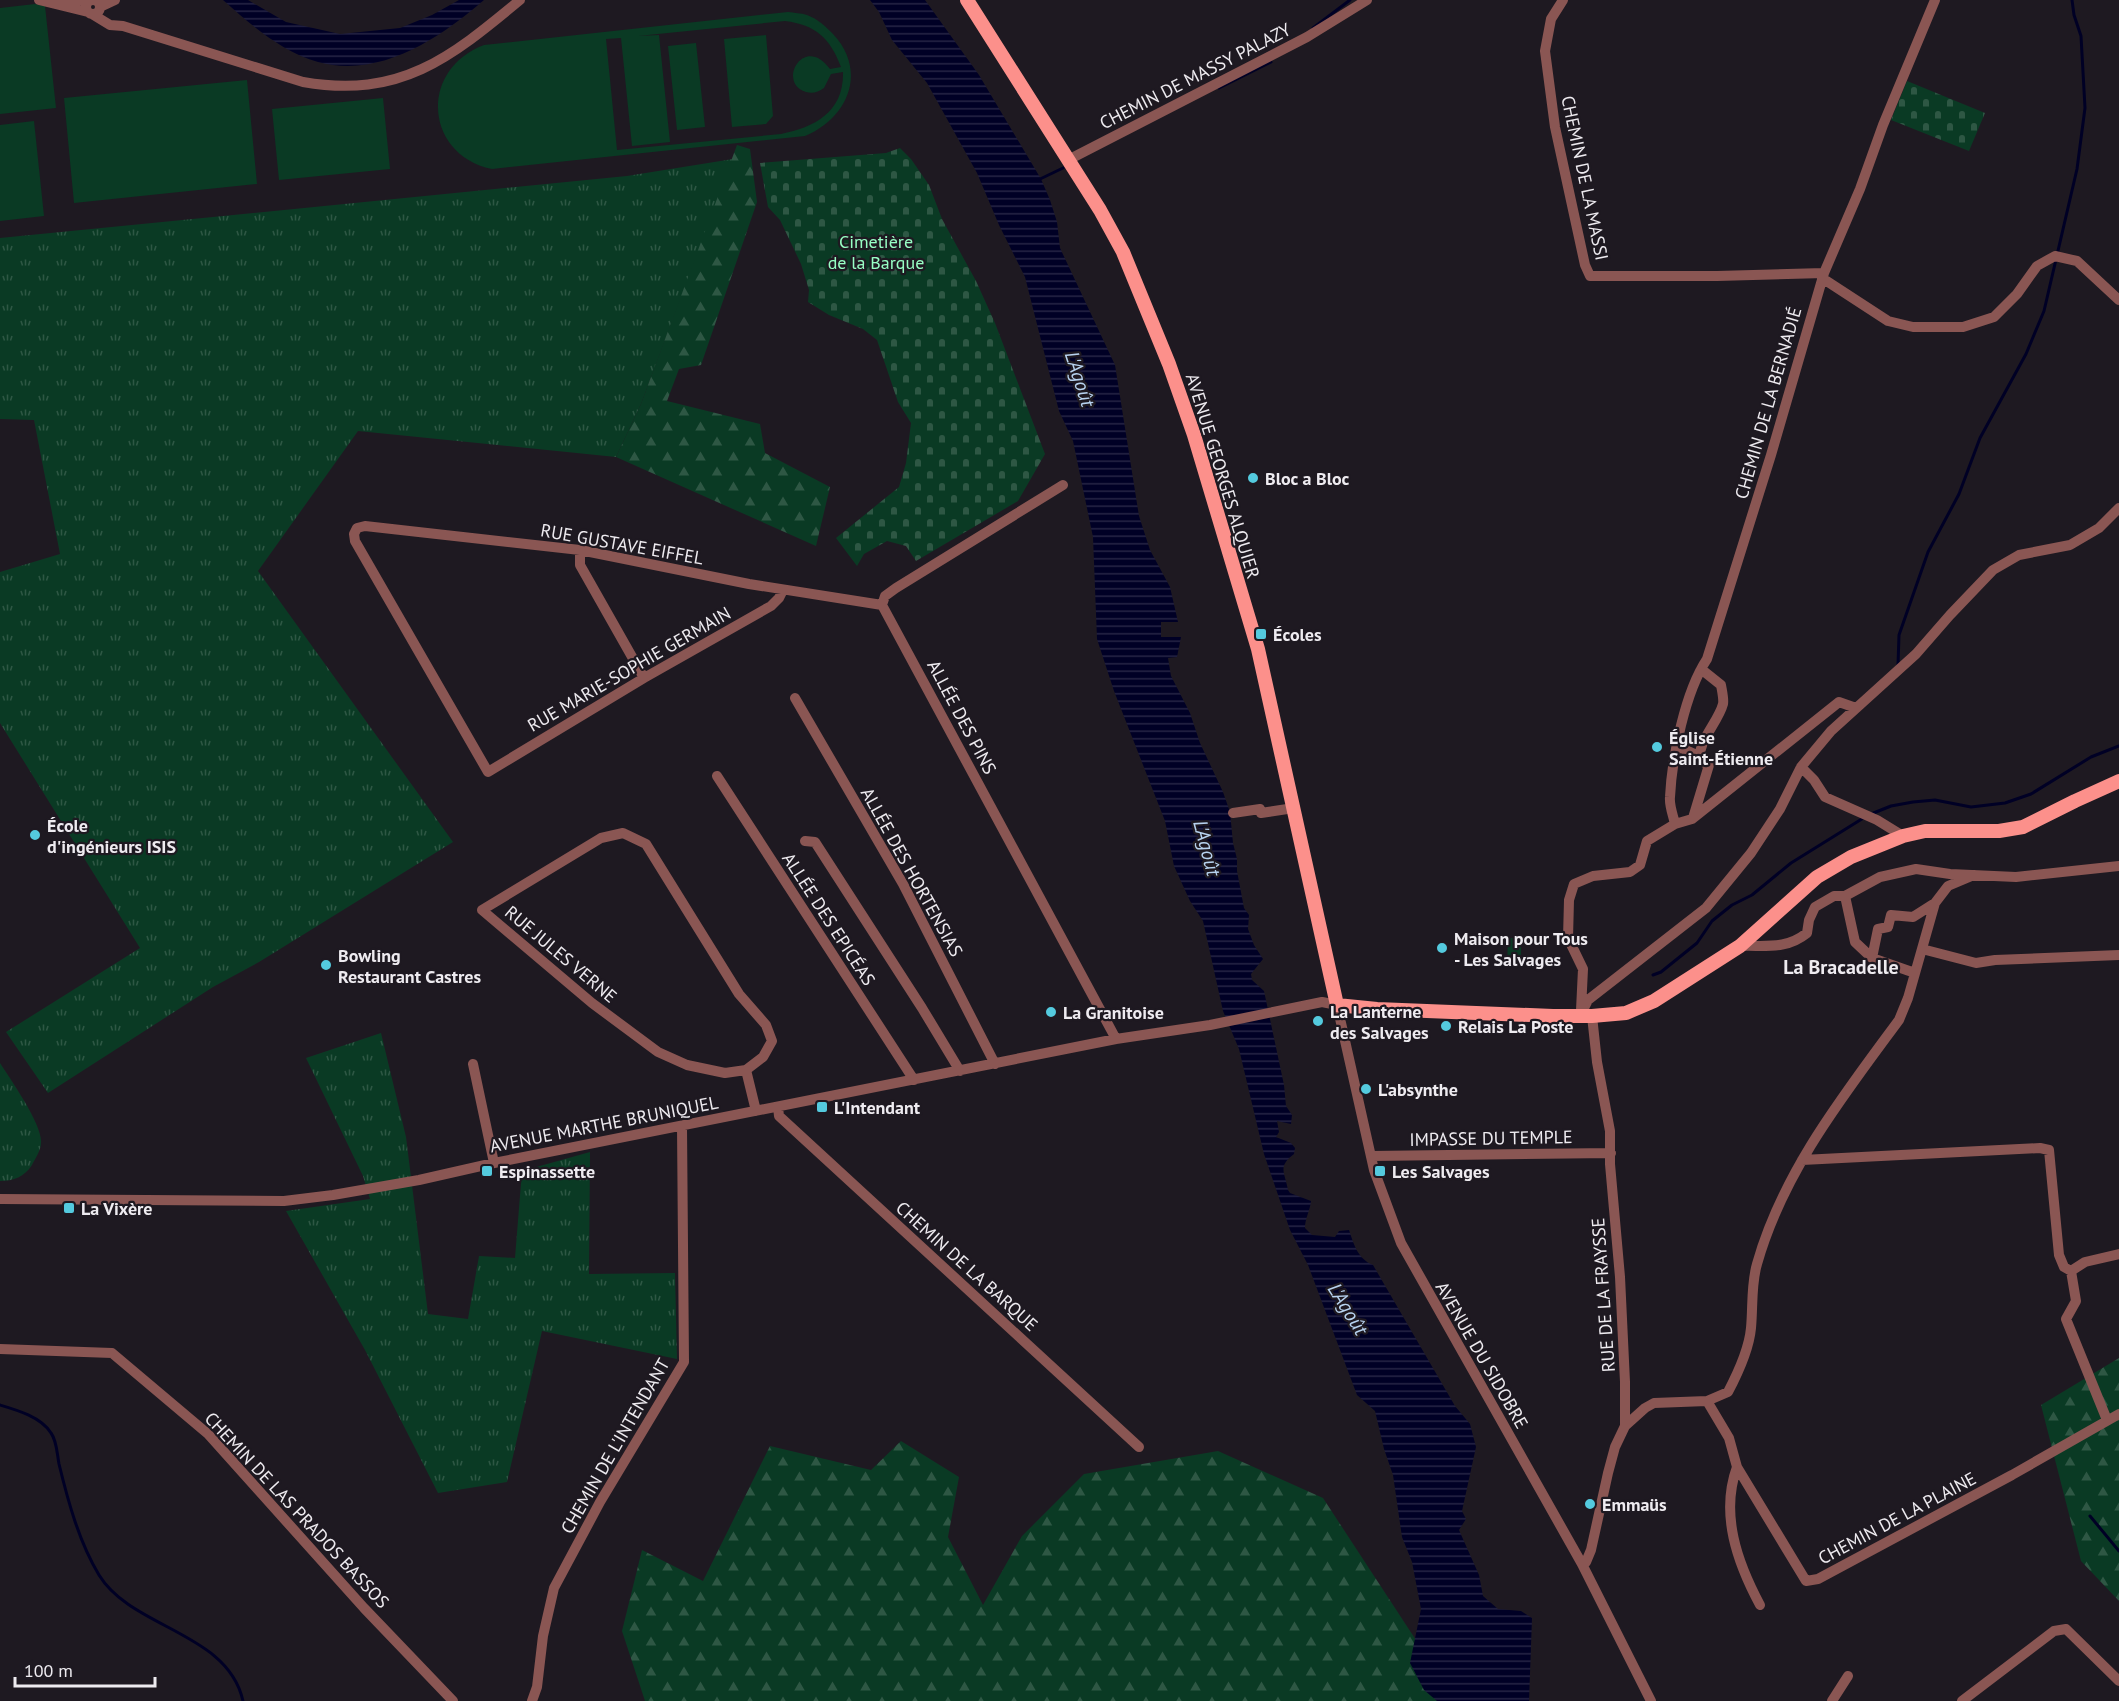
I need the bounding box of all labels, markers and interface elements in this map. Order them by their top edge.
street label: CHEMIN DE MASSY PALAZY [1096,18,1294,134]
street label: CHEMIN DE LA MASSI [1556,94,1614,262]
park label: Cimetière de la Barque [828,230,924,274]
street label: CHEMIN DE LA BERNADIÉ [1730,304,1806,502]
water label: L'Agoût [1059,348,1102,412]
street label: AVENUE GEORGES ALQUIER [1181,371,1265,582]
place label: Bloc a Bloc [1265,467,1350,490]
marker: Bloc a Bloc [1246,471,1260,485]
street label: RUE GUSTAVE EIFFEL [539,518,705,570]
street label: RUE MARIE-SOPHIE GERMAIN [523,601,735,737]
place label: Écoles [1273,623,1322,646]
marker: Écoles [1254,627,1268,641]
street label: ALLÉE DES PINS [922,656,1002,778]
place label: Église Saint-Étienne [1669,726,1773,770]
marker: Église Saint-Étienne [1650,740,1664,754]
street label: ALLÉE DES HORTENSIAS [856,783,968,961]
place label: École d'ingénieurs ISIS [47,814,176,858]
water label: L'Agoût [1187,817,1227,880]
marker: École d'ingénieurs ISIS [28,828,42,842]
street label: ALLÉE DES EPICÉAS [777,848,881,990]
street label: RUE JULES VERNE [500,901,622,1007]
place label: Maison pour Tous - Les Salvages [1454,927,1588,971]
marker: Maison pour Tous - Les Salvages [1435,941,1449,955]
place label: Bowling Restaurant Castres [338,944,481,988]
district label: La Bracadelle [1783,954,1899,980]
marker: Bowling Restaurant Castres [319,958,333,972]
place label: La Lanterne des Salvages [1330,1000,1429,1044]
place label: La Granitoise [1063,1001,1164,1024]
marker: La Granitoise [1044,1005,1058,1019]
marker: La Lanterne des Salvages [1311,1014,1325,1028]
place label: Relais La Poste [1458,1015,1573,1038]
marker: Relais La Poste [1439,1019,1453,1033]
place label: L'absynthe [1378,1078,1458,1101]
marker: L'absynthe [1359,1082,1373,1096]
street label: AVENUE MARTHE BRUNIQUEL [488,1091,720,1157]
place label: L'Intendant [834,1096,921,1119]
marker: L'Intendant [815,1100,829,1114]
street label: IMPASSE DU TEMPLE [1409,1125,1573,1151]
place label: Espinassette [499,1160,595,1183]
place label: Les Salvages [1392,1160,1490,1183]
marker: Espinassette [480,1164,494,1178]
marker: Les Salvages [1373,1164,1387,1178]
street label: CHEMIN DE LA BARQUE [891,1196,1043,1336]
place label: La Vixère [81,1197,153,1220]
marker: La Vixère [62,1201,76,1215]
street label: RUE DE LA FRAYSSE [1586,1217,1620,1373]
street label: AVENUE DU SIDOBRE [1431,1277,1533,1433]
water label: L'Agoût [1322,1278,1375,1341]
street label: CHEMIN DE L'INTENDANT [555,1354,675,1538]
street label: CHEMIN DE LAS PRADOS BASSOS [200,1407,394,1613]
street label: CHEMIN DE LA PLAINE [1814,1467,1980,1569]
place label: Emmaüs [1602,1493,1667,1516]
marker: Emmaüs [1583,1497,1597,1511]
scale bar [15,1650,154,1688]
text: 100 m [24,1659,73,1682]

